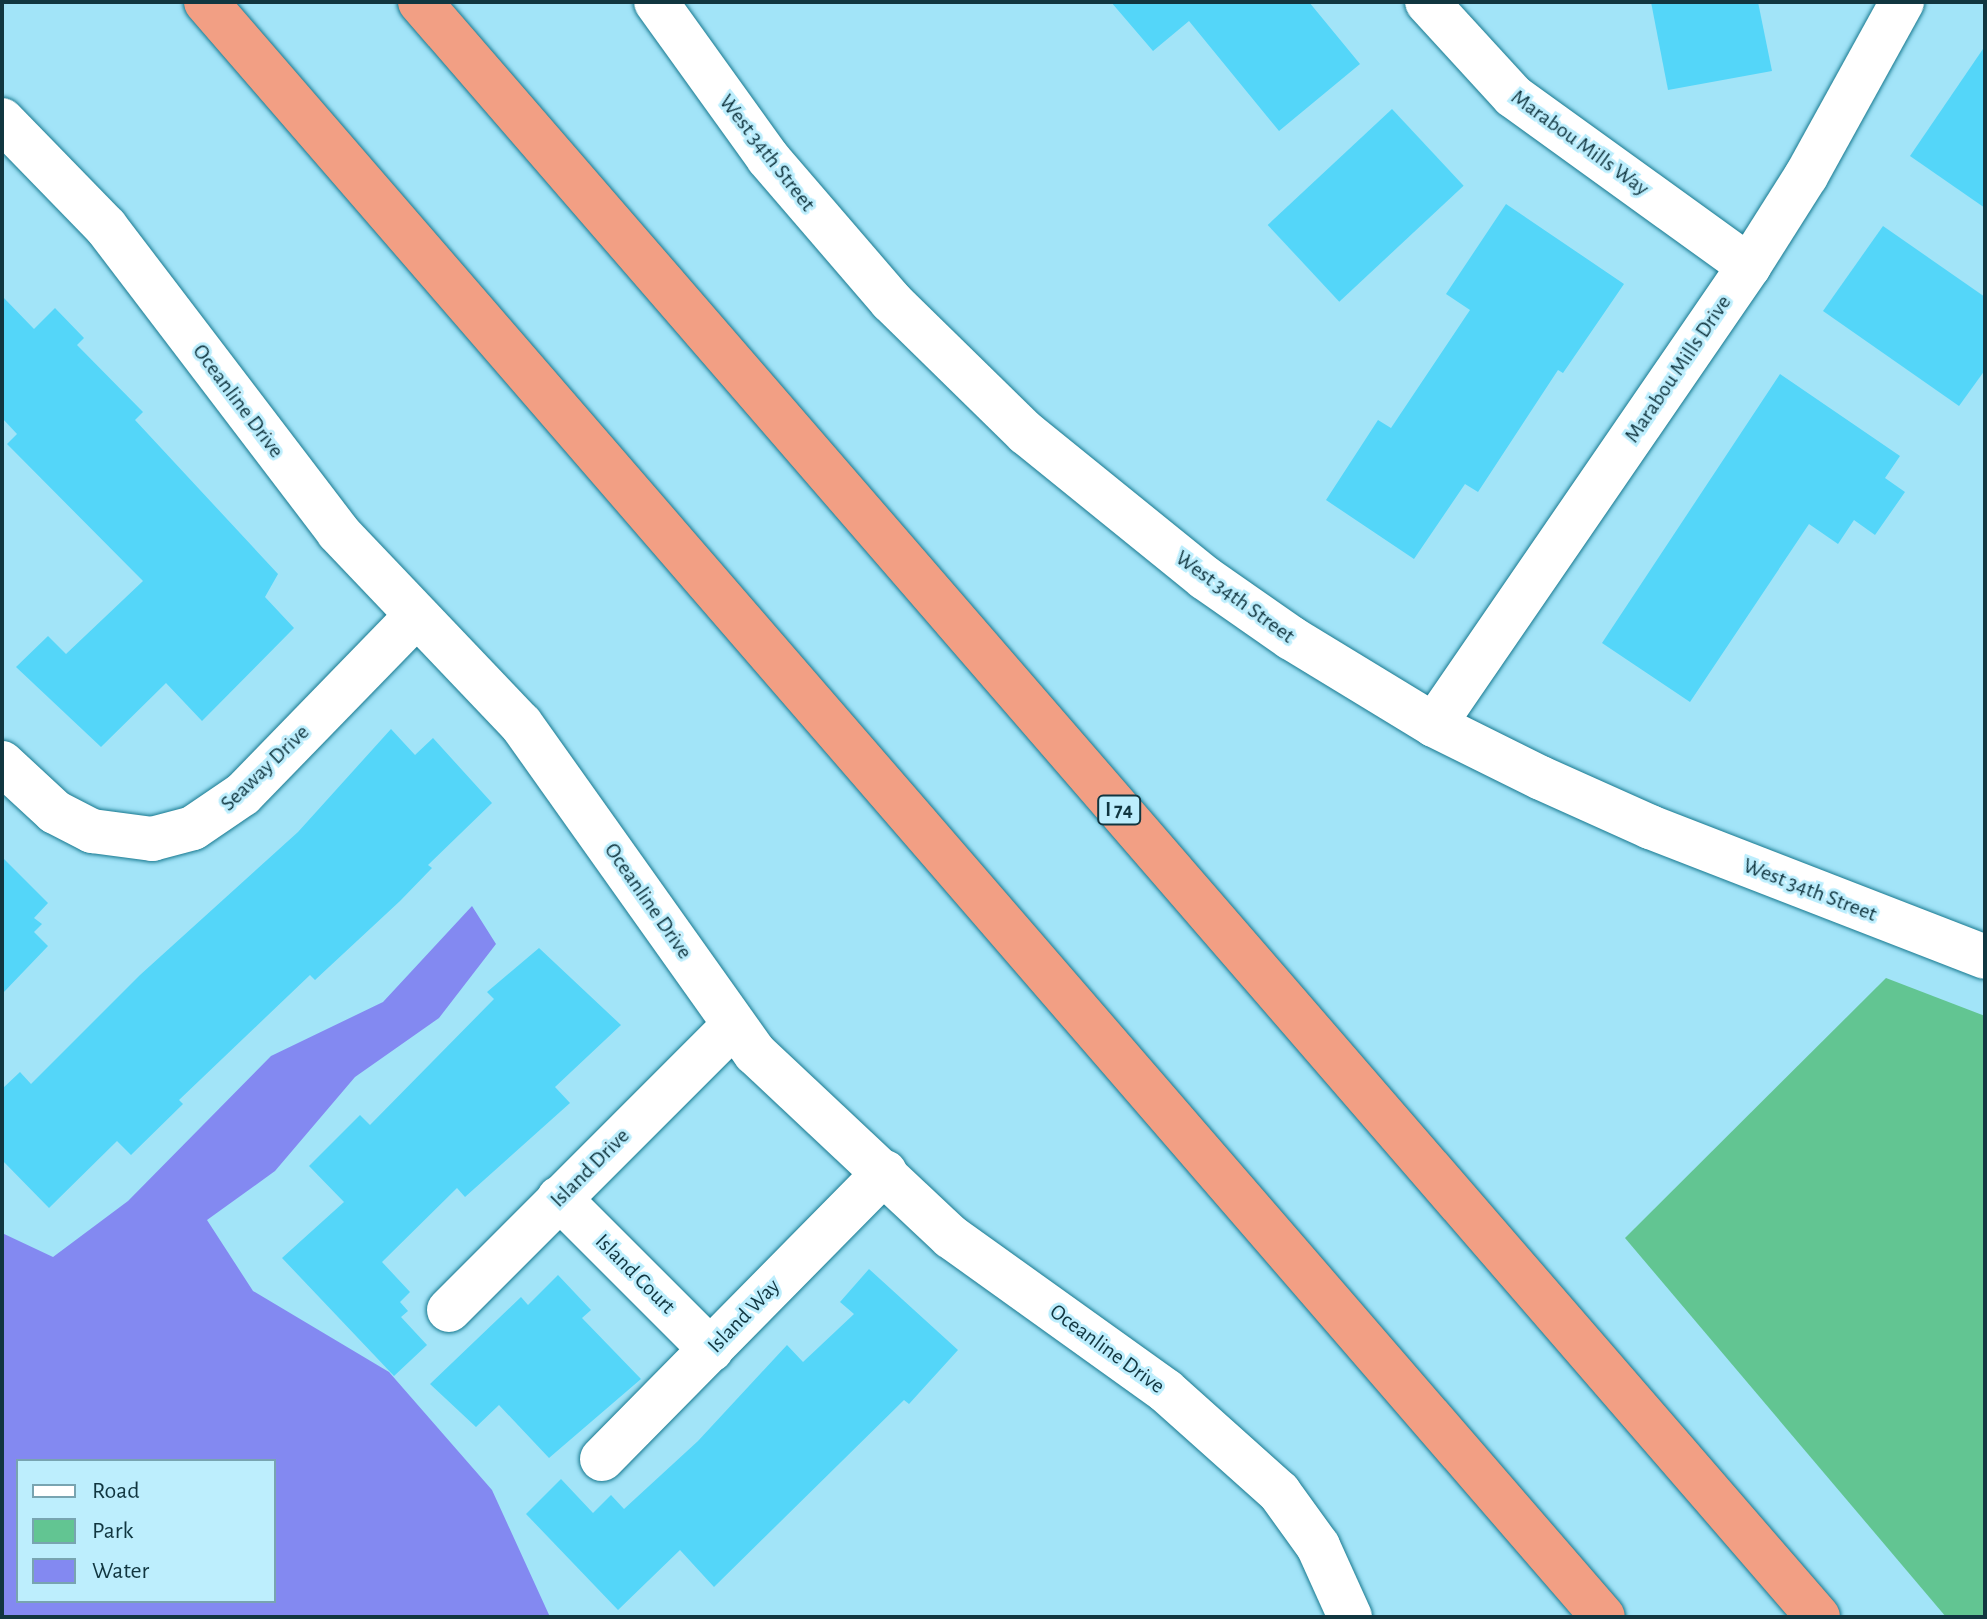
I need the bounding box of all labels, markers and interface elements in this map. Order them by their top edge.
street label: Marabou Mills Way [1506,84,1654,202]
street label: West 34th Street [713,89,821,217]
street label: Marabou Mills Drive [1619,290,1737,448]
street label: Oceanline Drive [187,339,289,463]
street label: West 34th Street [1170,545,1300,649]
street label: Seaway Drive [215,719,315,817]
road number: I 74 [1097,794,1141,826]
street label: Oceanline Drive [598,838,698,964]
street label: West 34th Street [1739,852,1881,928]
street label: Island Drive [545,1123,635,1213]
street label: Island Court [590,1229,680,1319]
street label: Island Way [702,1273,786,1359]
street label: Oceanline Drive [1044,1298,1170,1400]
legend [16,1459,276,1603]
text: Road [92,1479,140,1503]
text: Park [92,1519,133,1543]
text: Water [92,1559,149,1583]

